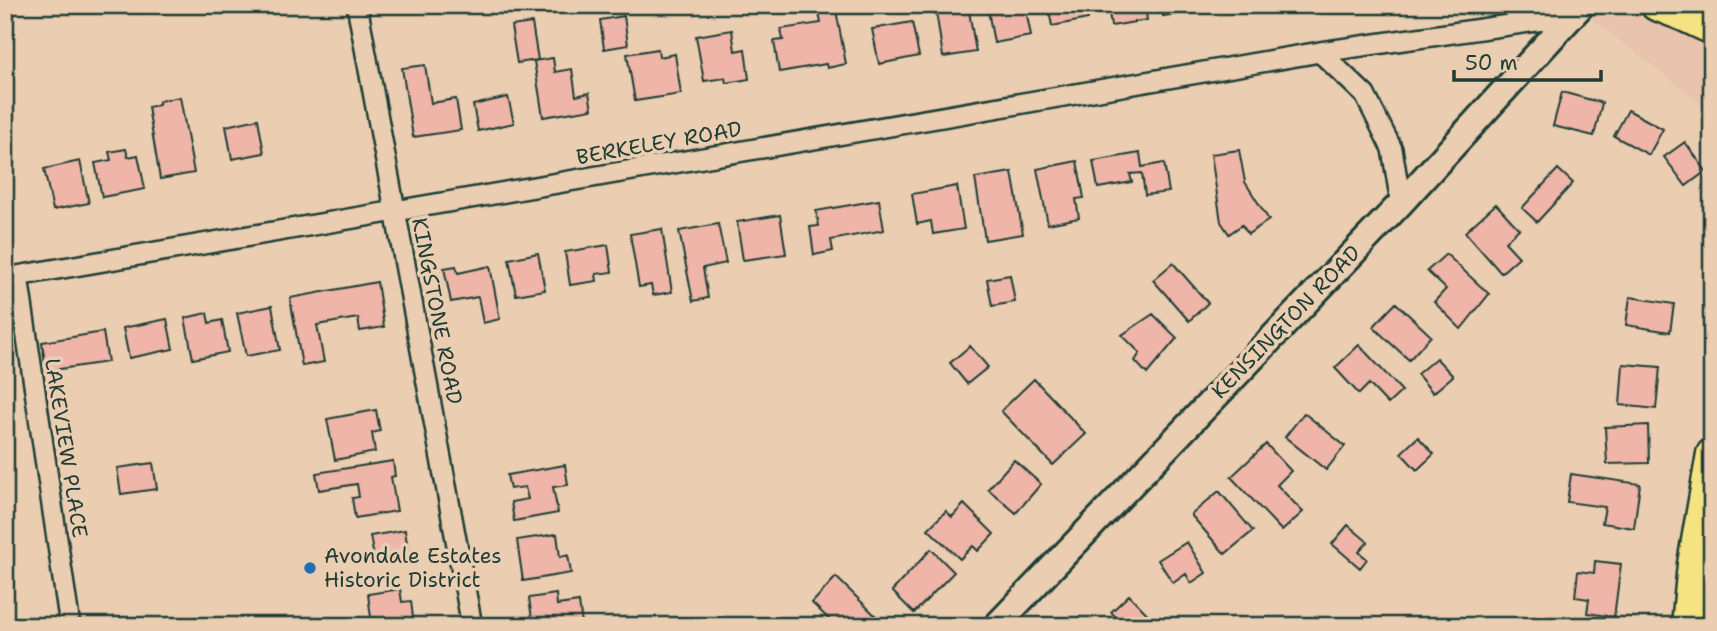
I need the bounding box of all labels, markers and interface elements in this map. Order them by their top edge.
scale bar [1454,38,1602,82]
text: 50 m [1465,49,1518,77]
street label: BERKELEY ROAD [574,115,744,171]
street label: KINGSTONE ROAD [405,215,469,407]
street label: KENSINGTON ROAD [1205,239,1367,405]
street label: LAKEVIEW PLACE [38,356,94,540]
place label: Avondale Estates Historic District [324,542,502,594]
marker: Avondale Estates Historic District [302,560,318,576]

